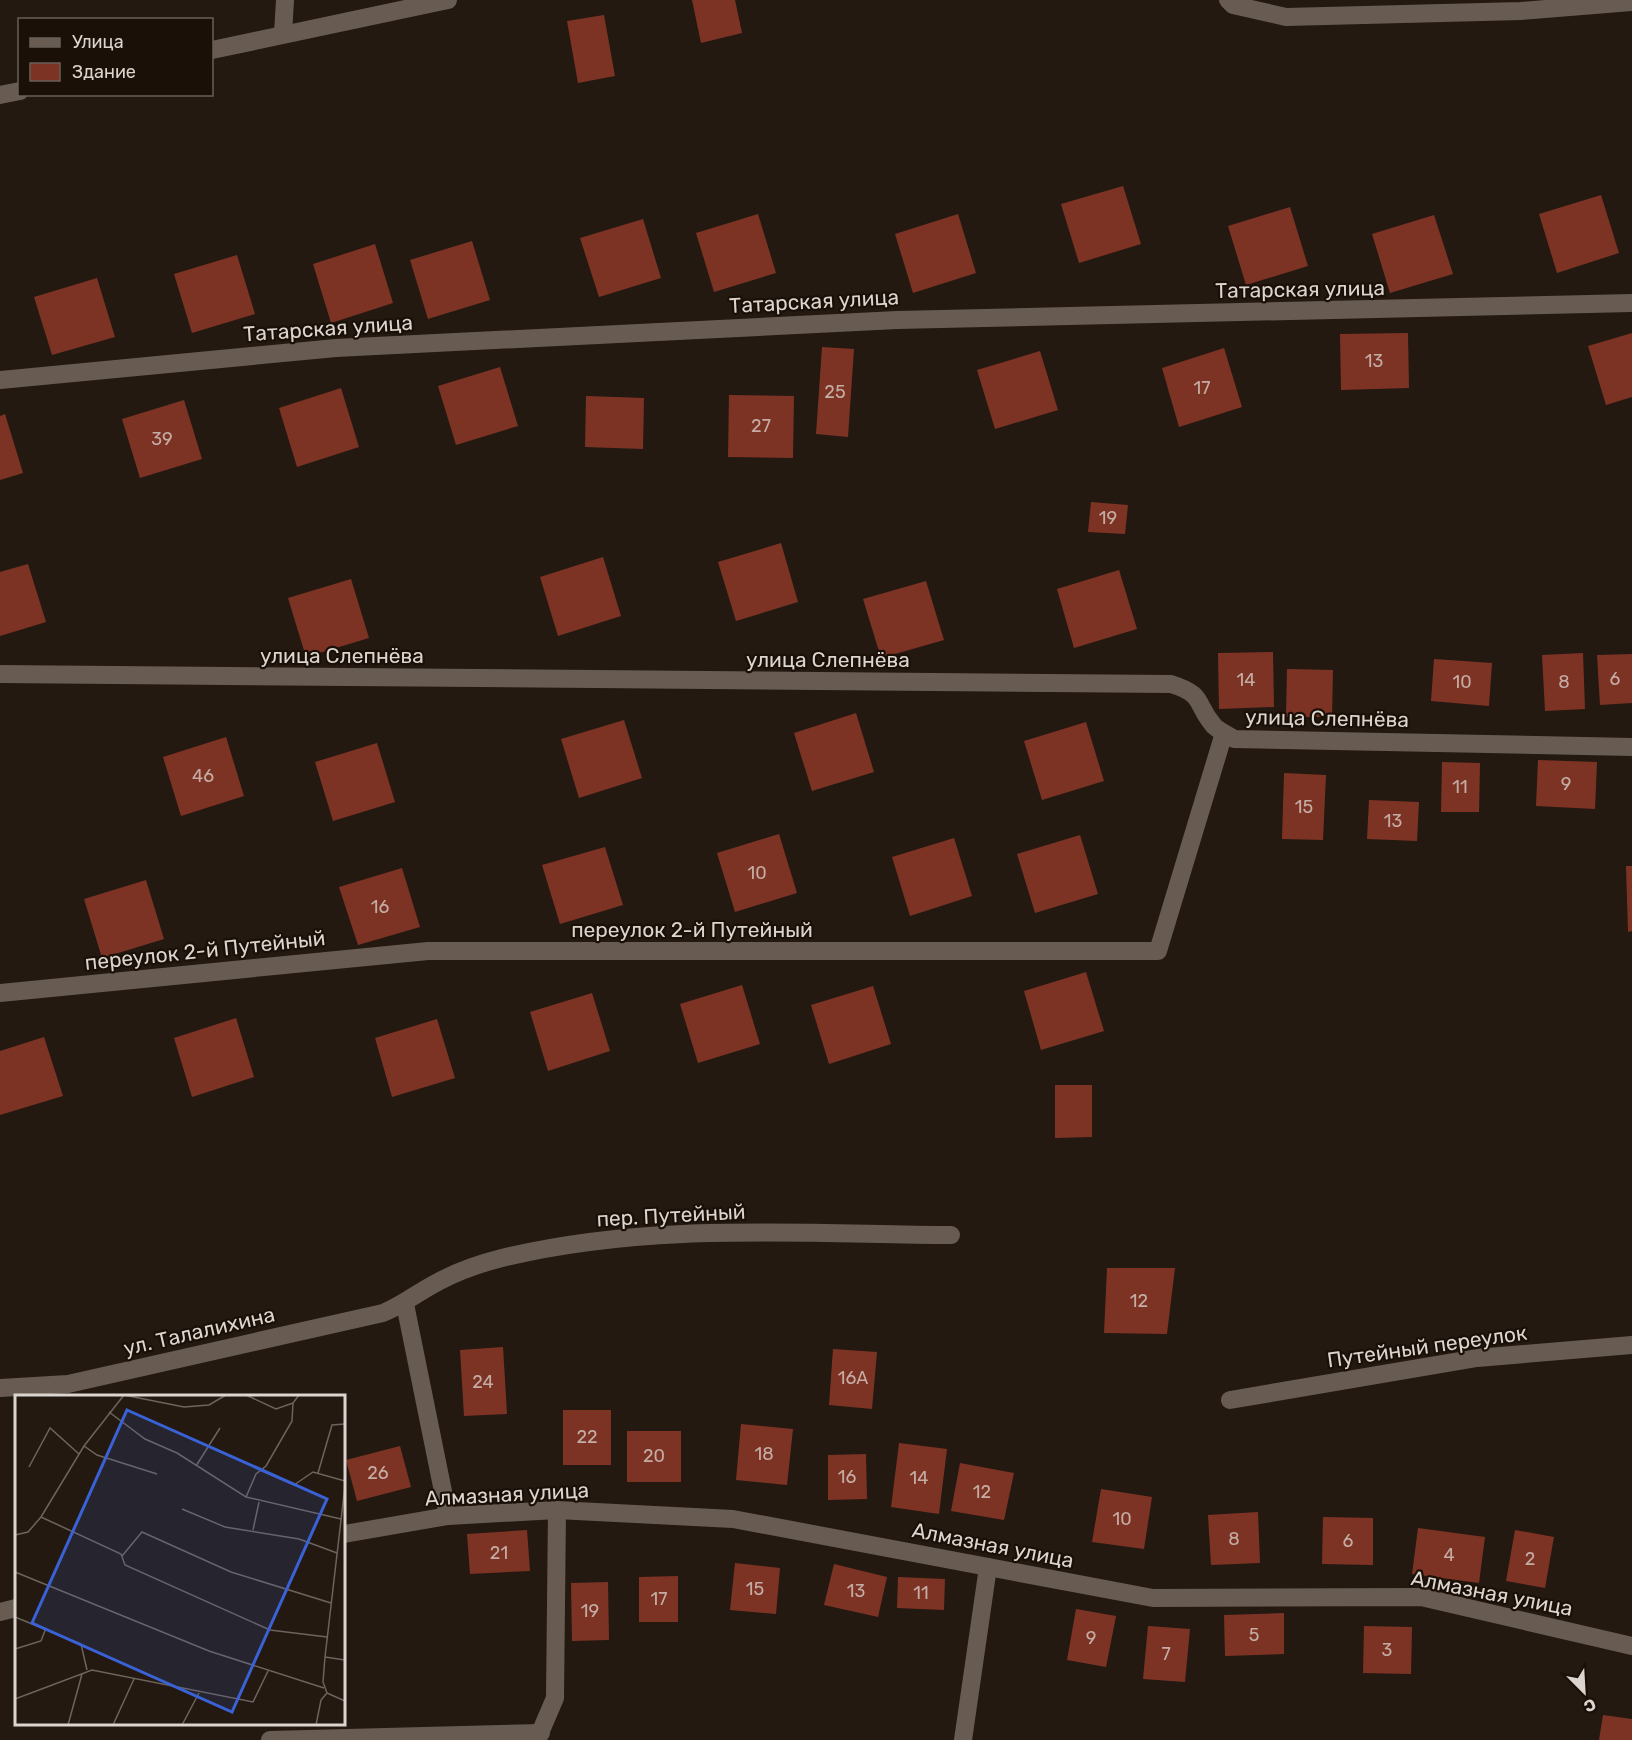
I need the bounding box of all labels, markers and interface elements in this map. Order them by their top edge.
legend [18,18,213,96]
text: Улица [72,31,124,53]
text: Здание [72,61,136,83]
street label: Татарская улица [1215,275,1385,303]
street label: Татарская улица [728,284,900,318]
street label: Татарская улица [242,310,414,346]
house number: 13 [1365,350,1383,372]
house number: 17 [1194,377,1210,399]
house number: 25 [824,381,846,403]
house number: 27 [751,415,771,437]
house number: 39 [151,428,173,450]
house number: 19 [1099,507,1117,529]
street label: улица Слепнёва [260,643,424,668]
street label: улица Слепнёва [746,647,910,672]
house number: 6 [1610,668,1621,690]
house number: 14 [1237,669,1255,691]
house number: 10 [1452,671,1472,693]
house number: 8 [1558,671,1570,693]
street label: улица Слепнёва [1245,704,1409,732]
house number: 46 [192,765,214,787]
house number: 9 [1561,773,1571,795]
house number: 11 [1452,776,1468,798]
house number: 15 [1295,796,1313,818]
house number: 13 [1384,810,1402,832]
house number: 10 [747,862,767,884]
house number: 16 [371,896,389,918]
street label: переулок 2-й Путейный [571,917,813,942]
street label: переулок 2-й Путейный [83,925,327,975]
street label: пер. Путейный [596,1199,746,1231]
house number: 12 [1130,1290,1148,1312]
street label: ул. Талалихина [121,1301,277,1361]
street label: Путейный переулок [1325,1320,1529,1372]
house number: 16А [838,1367,868,1389]
house number: 24 [472,1371,494,1393]
inset map [15,1395,345,1725]
house number: 22 [576,1426,598,1448]
house number: 18 [754,1443,774,1465]
house number: 20 [643,1445,665,1467]
house number: 26 [367,1462,389,1484]
house number: 16 [838,1466,856,1488]
house number: 14 [910,1467,928,1489]
street label: Алмазная улица [424,1477,590,1511]
house number: 12 [973,1481,991,1503]
house number: 10 [1112,1508,1132,1530]
street label: Алмазная улица [910,1517,1076,1573]
house number: 8 [1228,1528,1240,1550]
house number: 6 [1343,1530,1354,1552]
house number: 21 [490,1542,508,1564]
house number: 4 [1443,1544,1455,1566]
house number: 2 [1525,1548,1535,1570]
street label: Алмазная улица [1409,1565,1575,1621]
house number: 15 [746,1578,764,1600]
house number: 13 [847,1580,865,1602]
house number: 11 [913,1582,929,1604]
house number: 17 [651,1588,667,1610]
house number: 19 [581,1600,599,1622]
house number: 5 [1249,1624,1259,1646]
house number: 9 [1086,1627,1096,1649]
house number: 3 [1382,1639,1392,1661]
house number: 7 [1161,1643,1171,1665]
north arrow [1554,1662,1614,1722]
text: С [1581,1694,1599,1716]

